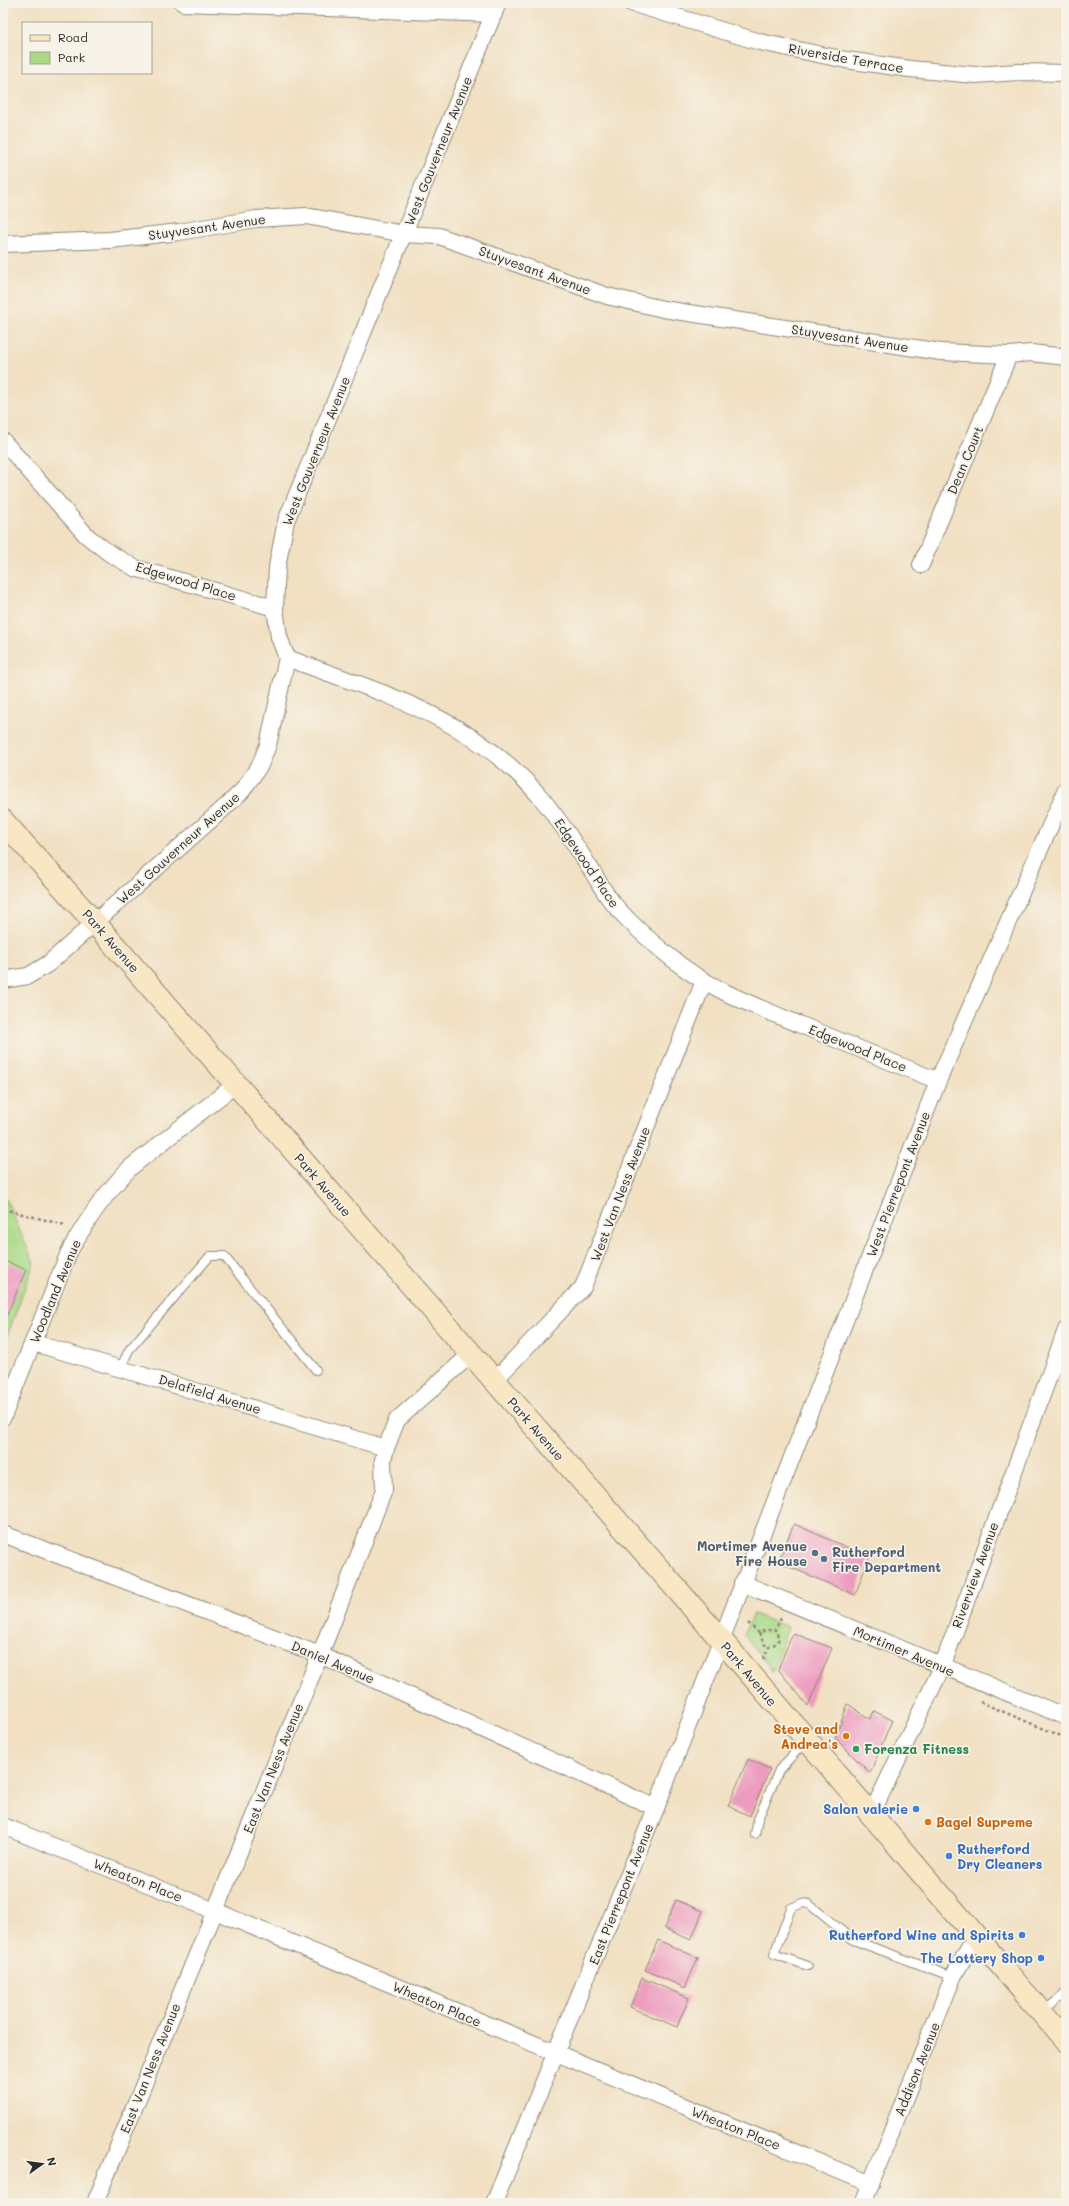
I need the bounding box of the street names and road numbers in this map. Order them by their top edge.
street label: Riverside Terrace [787,39,905,76]
street label: West Gouverneur Avenue [400,74,475,228]
street label: Stuyvesant Avenue [147,210,267,243]
street label: Stuyvesant Avenue [477,241,594,298]
street label: Stuyvesant Avenue [790,320,910,355]
street label: West Gouverneur Avenue [278,374,353,528]
street label: Dean Court [942,423,987,497]
street label: Edgewood Place [134,557,238,604]
street label: West Gouverneur Avenue [113,788,243,907]
street label: Edgewood Place [551,815,624,911]
street label: Park Avenue [79,905,144,976]
street label: Edgewood Place [807,1020,910,1075]
street label: West Pierrepont Avenue [862,1109,933,1259]
street label: West Van Ness Avenue [586,1124,653,1264]
street label: Park Avenue [291,1149,356,1220]
street label: Woodland Avenue [25,1236,84,1345]
street label: Delafield Avenue [157,1370,263,1417]
street label: Park Avenue [504,1393,569,1464]
street label: Riverview Avenue [947,1519,1002,1630]
street label: Mortimer Avenue [851,1622,957,1680]
street label: Daniel Avenue [289,1636,377,1687]
street label: Park Avenue [718,1638,781,1709]
street label: East Van Ness Avenue [239,1700,306,1835]
street label: East Pierrepont Avenue [584,1821,657,1967]
street label: Wheaton Place [91,1854,185,1905]
street label: Wheaton Place [390,1977,484,2030]
street label: East Van Ness Avenue [116,2000,183,2135]
street label: Addison Avenue [890,2019,943,2118]
street label: Wheaton Place [689,2102,783,2153]

